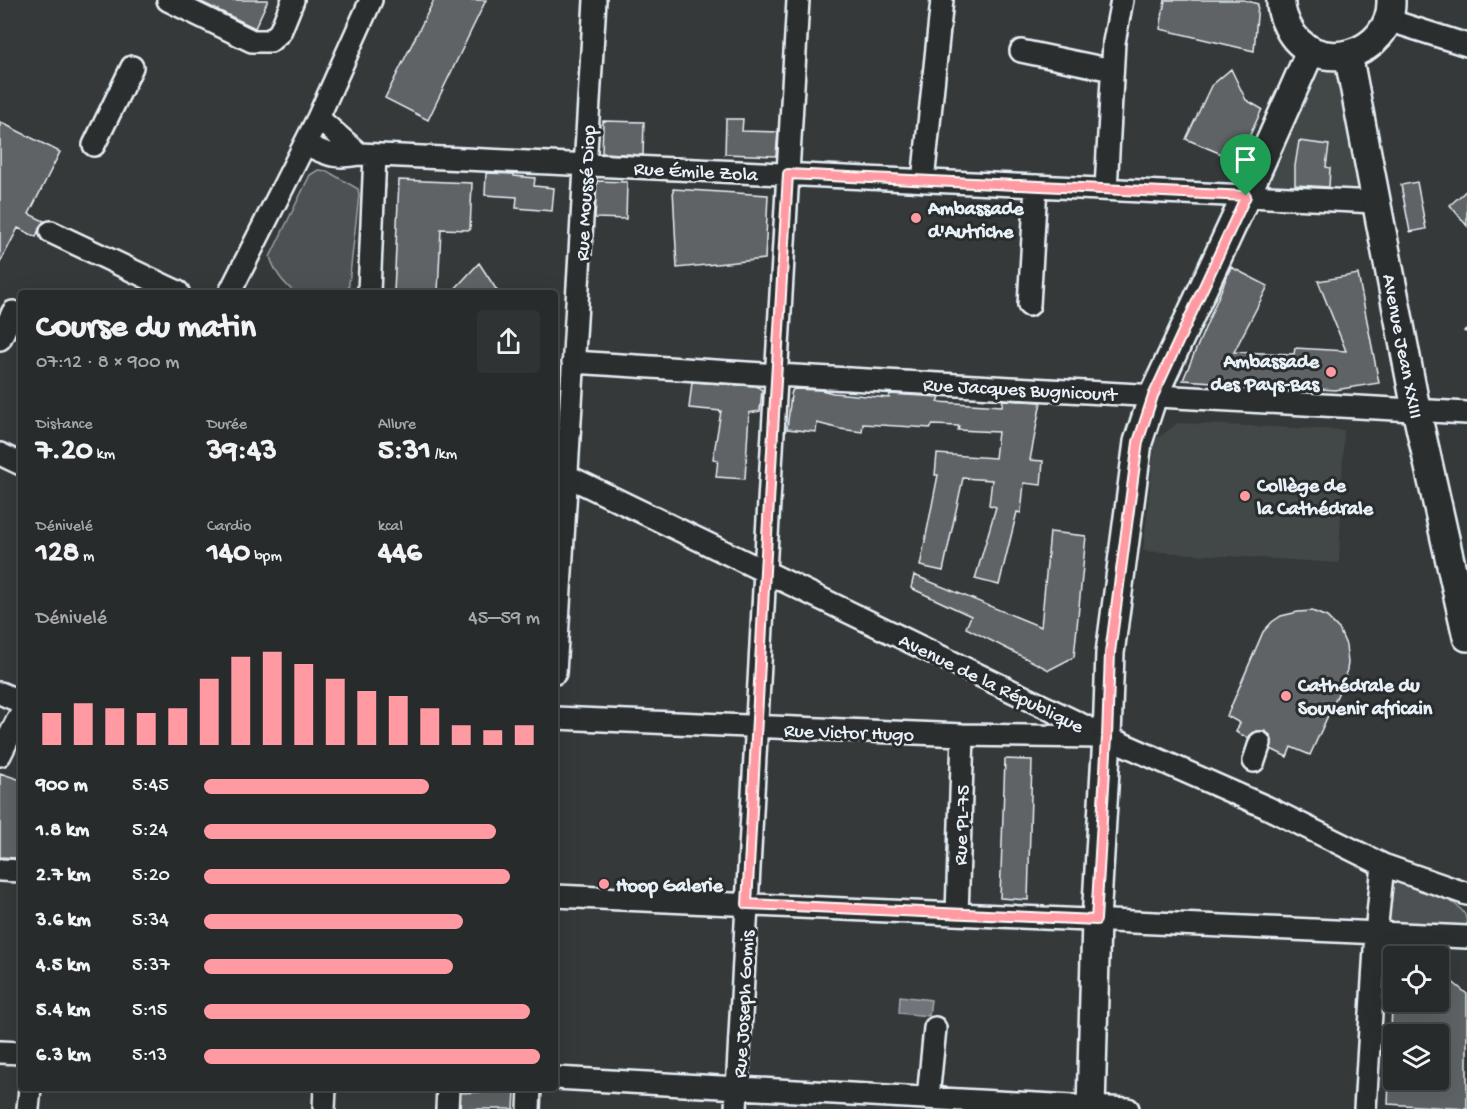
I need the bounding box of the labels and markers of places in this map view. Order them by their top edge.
pin [1220,134,1271,196]
place label: Ambassade d'Autriche [927,199,1024,245]
marker: Ambassade d'Autriche [909,211,923,225]
place label: Ambassade des Pays-Bas [1211,352,1321,398]
marker: Ambassade des Pays-Bas [1324,365,1338,379]
place label: Collège de la Cathédrale [1256,476,1374,522]
marker: Collège de la Cathédrale [1238,489,1252,503]
place label: Cathédrale du Souvenir africain [1297,676,1433,722]
marker: Cathédrale du Souvenir africain [1279,689,1293,703]
place label: Hoop Galerie [616,876,724,899]
marker: Hoop Galerie [597,877,611,891]

